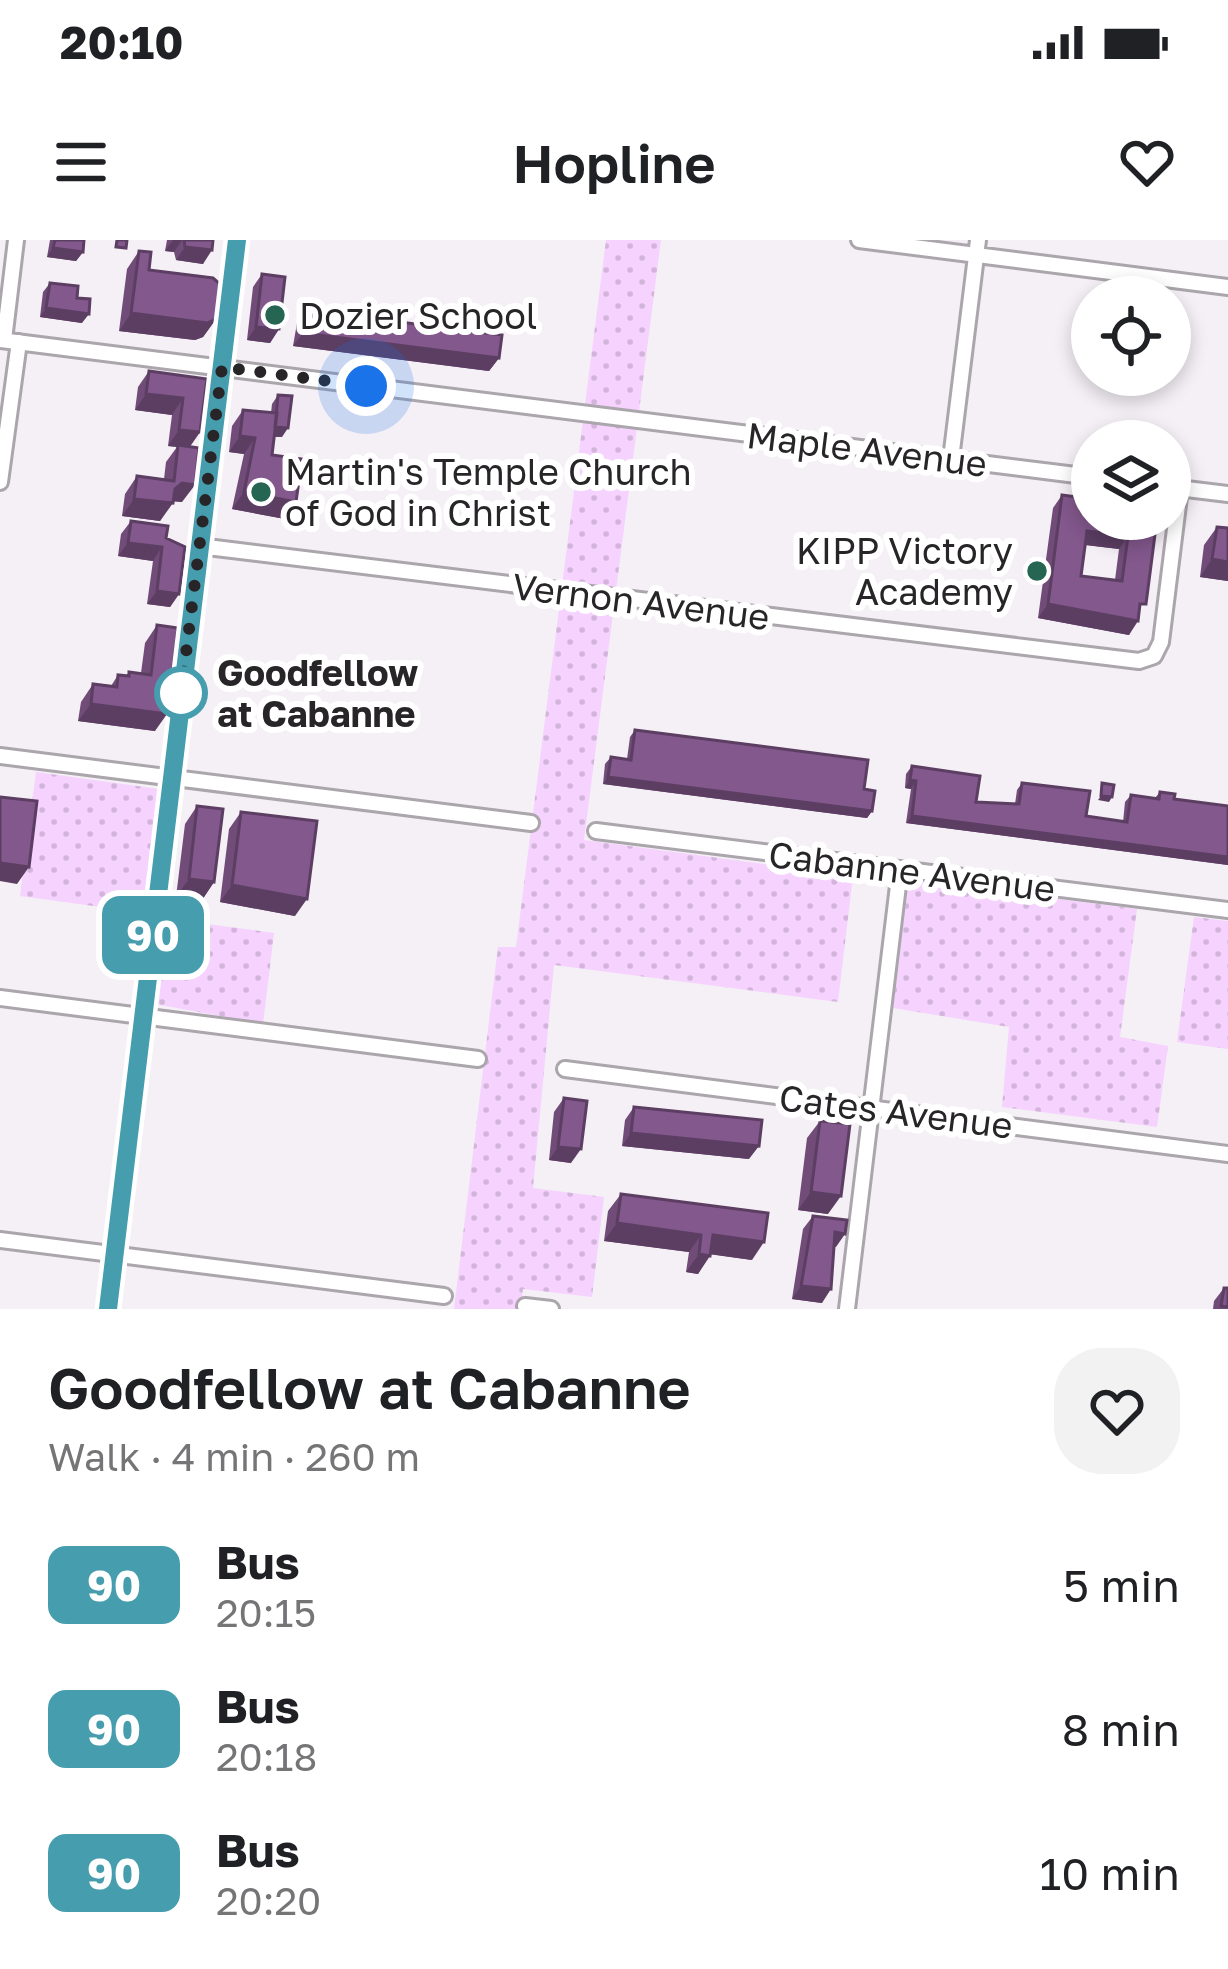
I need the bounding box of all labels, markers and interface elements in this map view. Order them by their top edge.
text: 20:10 [60,15,184,69]
icon: menu [48,129,114,195]
icon: heart [1114,129,1180,195]
text: Hopline [512,130,716,195]
map controls [1071,276,1191,540]
button: locate [1071,276,1191,396]
place label: Dozier School [299,294,537,337]
marker: Dozier School [262,302,288,328]
your location [336,356,396,416]
street label: Maple Avenue [744,413,990,485]
button: layers [1071,420,1191,540]
place label: Martin's Temple Church of God in Christ [285,450,692,534]
marker: Martin's Temple Church of God in Christ [248,479,274,505]
place label: KIPP Victory Academy [796,529,1013,613]
marker: KIPP Victory Academy [1024,558,1050,584]
street label: Vernon Avenue [510,564,772,638]
place label: Goodfellow at Cabanne [217,651,418,735]
marker: Goodfellow at Cabanne [156,668,206,718]
street label: Cabanne Avenue [766,832,1058,910]
line badge: 90 [99,896,207,974]
text: 90 [126,910,180,960]
street label: Cates Avenue [777,1075,1015,1147]
button: heart [1054,1348,1180,1474]
text: Goodfellow at Cabanne [48,1353,691,1422]
text: Walk · 4 min · 260 m [48,1433,420,1480]
text: Bus [216,1535,300,1589]
text: 5 min [1063,1558,1180,1612]
text: 90 [87,1560,141,1610]
text: 20:15 [216,1589,316,1636]
text: Bus [216,1679,300,1733]
text: 8 min [1062,1702,1180,1756]
text: 90 [87,1704,141,1754]
text: 20:18 [216,1733,317,1780]
text: Bus [216,1823,300,1877]
text: 10 min [1039,1846,1180,1900]
text: 90 [87,1848,141,1898]
text: 20:20 [216,1877,321,1924]

